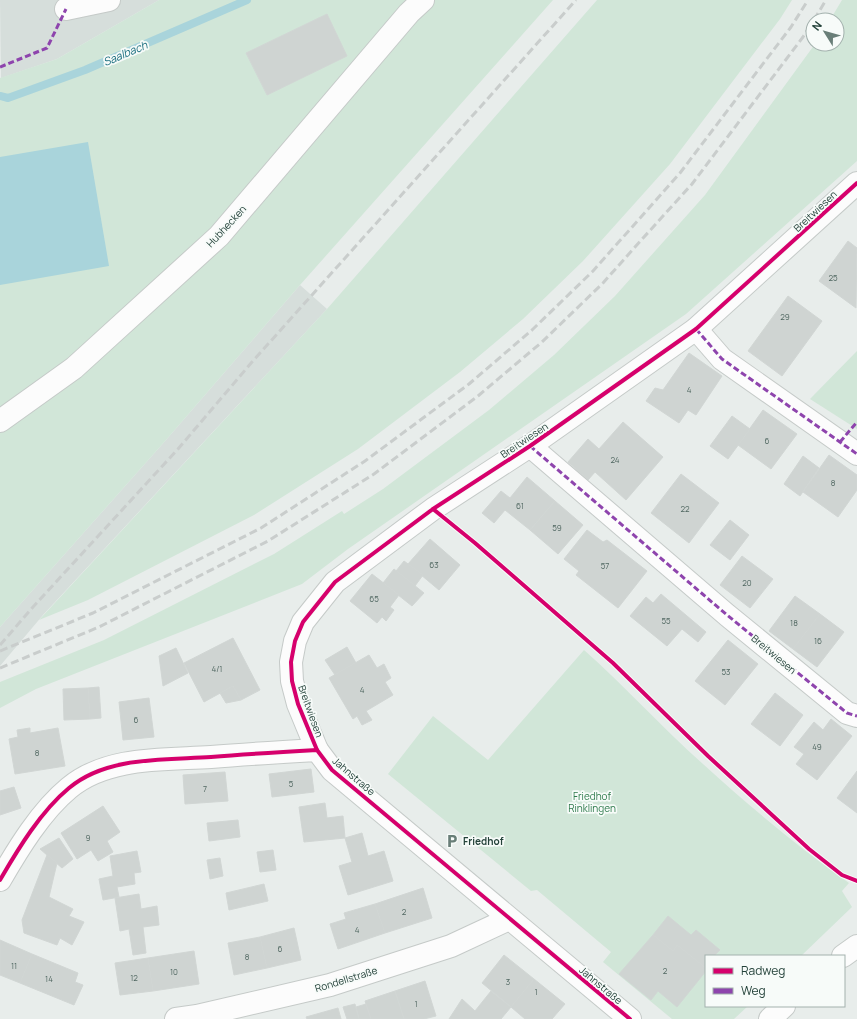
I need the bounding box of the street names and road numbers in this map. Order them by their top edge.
street label: Breitwiesen [790,187,840,235]
street label: Hubhecken [203,202,249,250]
street label: Breitwiesen [497,419,551,461]
street label: Breitwiesen [749,631,799,677]
street label: Breitwiesen [295,683,327,739]
street label: Jahnstraße [330,754,378,798]
street label: Rondellstraße [313,963,379,995]
street label: Jahnstraße [577,963,626,1007]

